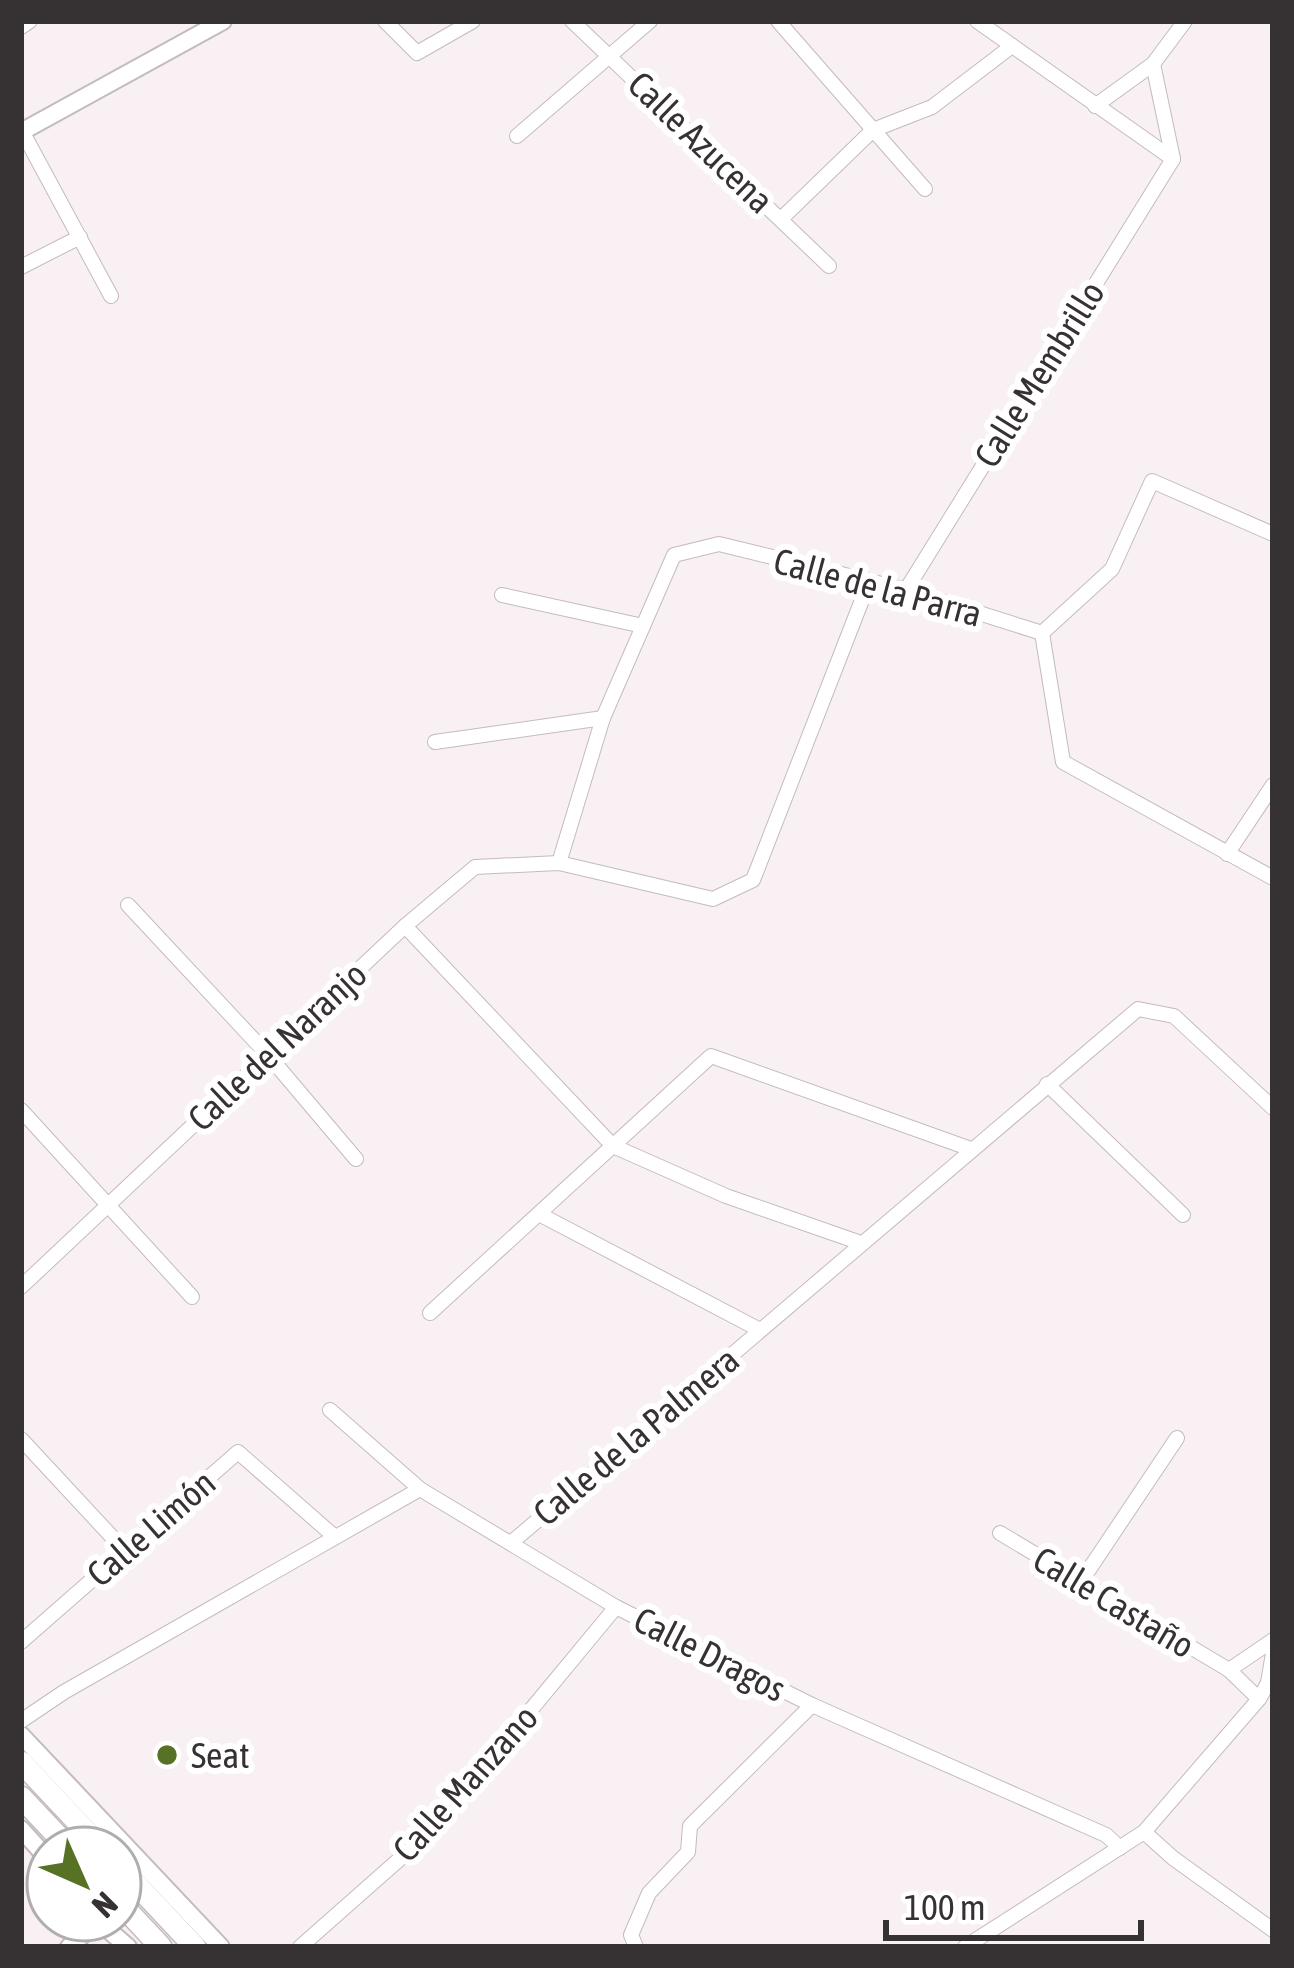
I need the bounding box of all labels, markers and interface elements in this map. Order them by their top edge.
street label: Calle Azucena [620,63,782,221]
street label: Calle Membrillo [965,273,1113,475]
street label: Calle de la Parra [769,539,987,635]
street label: Calle del Naranjo [179,953,375,1139]
street label: Calle de la Palmera [525,1338,747,1534]
street label: Calle Limón [79,1461,223,1595]
street label: Calle Castaño [1026,1538,1202,1666]
street label: Calle Dragos [627,1598,793,1710]
street label: Calle Manzano [384,1696,546,1870]
place label: Seat [191,1734,250,1776]
marker: Seat [154,1742,180,1768]
north arrow [24,1824,144,1944]
scale bar [886,1866,1141,1940]
text: N [85,1885,126,1926]
text: 100 m [904,1886,986,1928]

